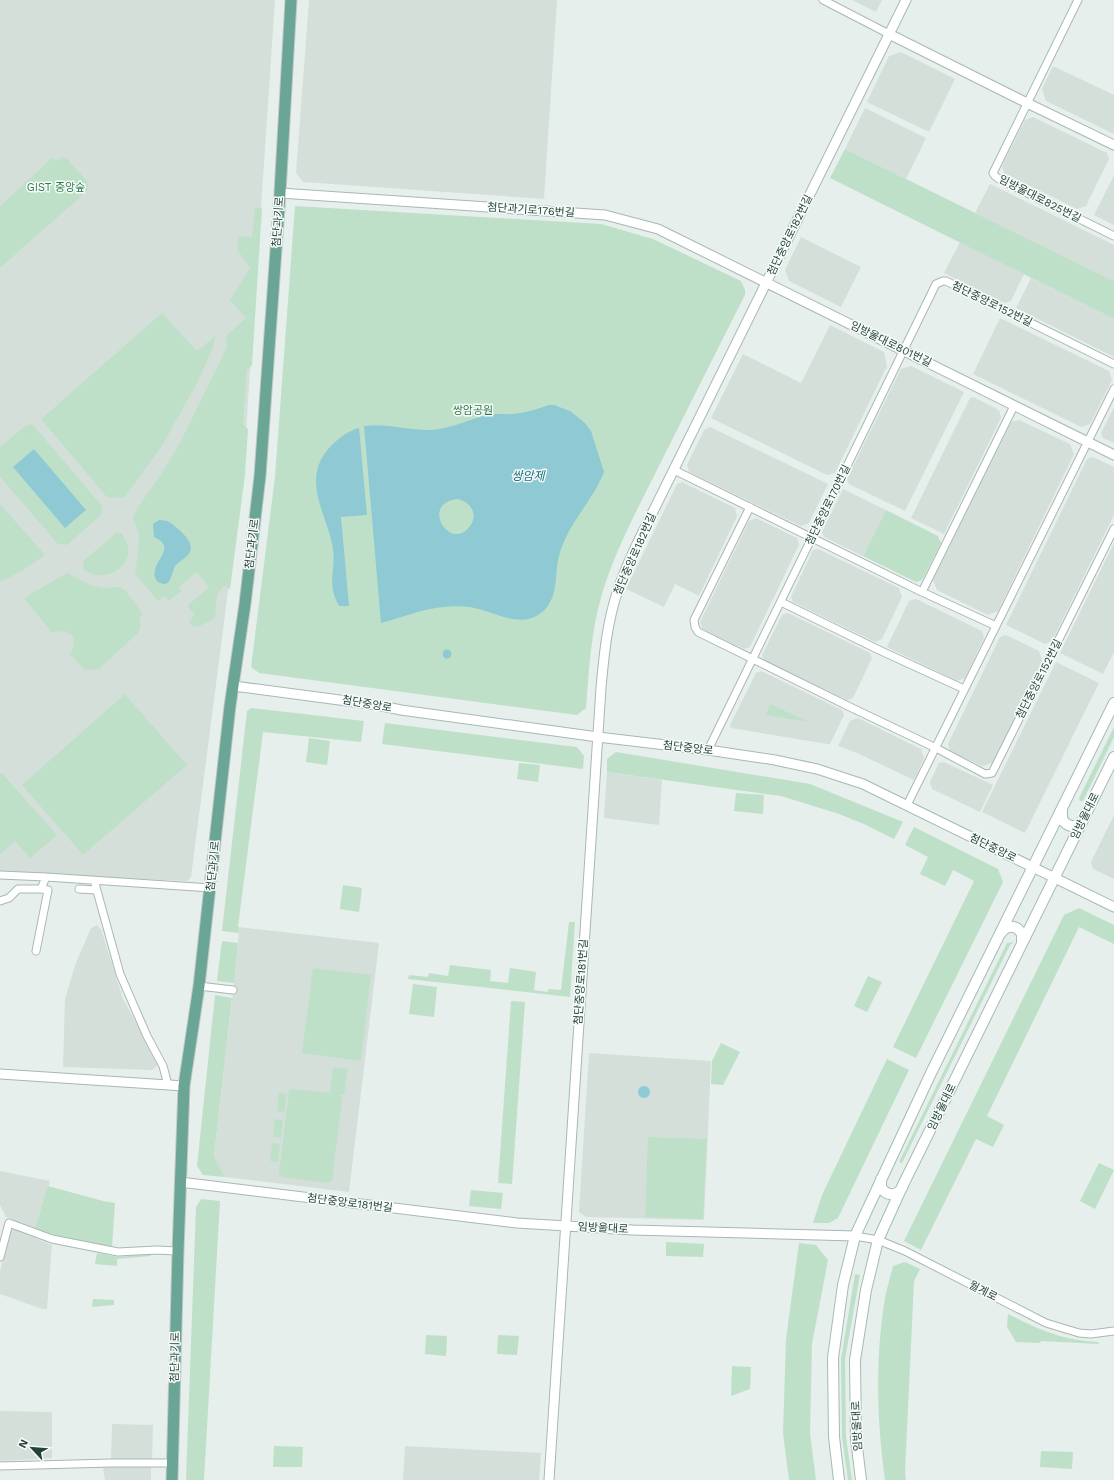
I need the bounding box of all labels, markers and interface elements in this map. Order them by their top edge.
street label: 임방울대로825번길 [997,173,1083,225]
park label: GIST 중앙숲 [27,181,85,194]
street label: 첨단중앙로182번길 [765,192,815,278]
street label: 첨단과기로 [270,196,286,248]
street label: 첨단과기로176번길 [487,200,575,220]
street label: 첨단중앙로152번길 [950,279,1034,329]
street label: 임방울대로801번길 [848,319,934,369]
park label: 쌍암공원 [453,404,493,417]
street label: 첨단중앙로170번길 [803,463,853,547]
water label: 쌍암제 [511,469,547,483]
street label: 첨단중앙로182번길 [611,511,659,597]
street label: 첨단과기로 [242,518,262,570]
street label: 첨단중앙로152번길 [1013,637,1065,721]
street label: 첨단중앙로 [341,693,393,715]
street label: 첨단중앙로 [662,738,714,758]
street label: 임방울대로 [1068,790,1102,842]
street label: 첨단중앙로 [967,831,1019,865]
street label: 첨단과기로 [204,840,222,892]
street label: 첨단중앙로181번길 [572,939,590,1025]
street label: 임방울대로 [925,1081,959,1133]
street label: 첨단중앙로181번길 [306,1191,394,1215]
street label: 임방울대로 [577,1220,629,1236]
street label: 월계로 [967,1278,999,1304]
street label: 첨단과기로 [168,1332,182,1382]
street label: 임방울대로 [849,1400,865,1452]
north arrow [12,1428,52,1468]
text: N [16,1437,31,1450]

